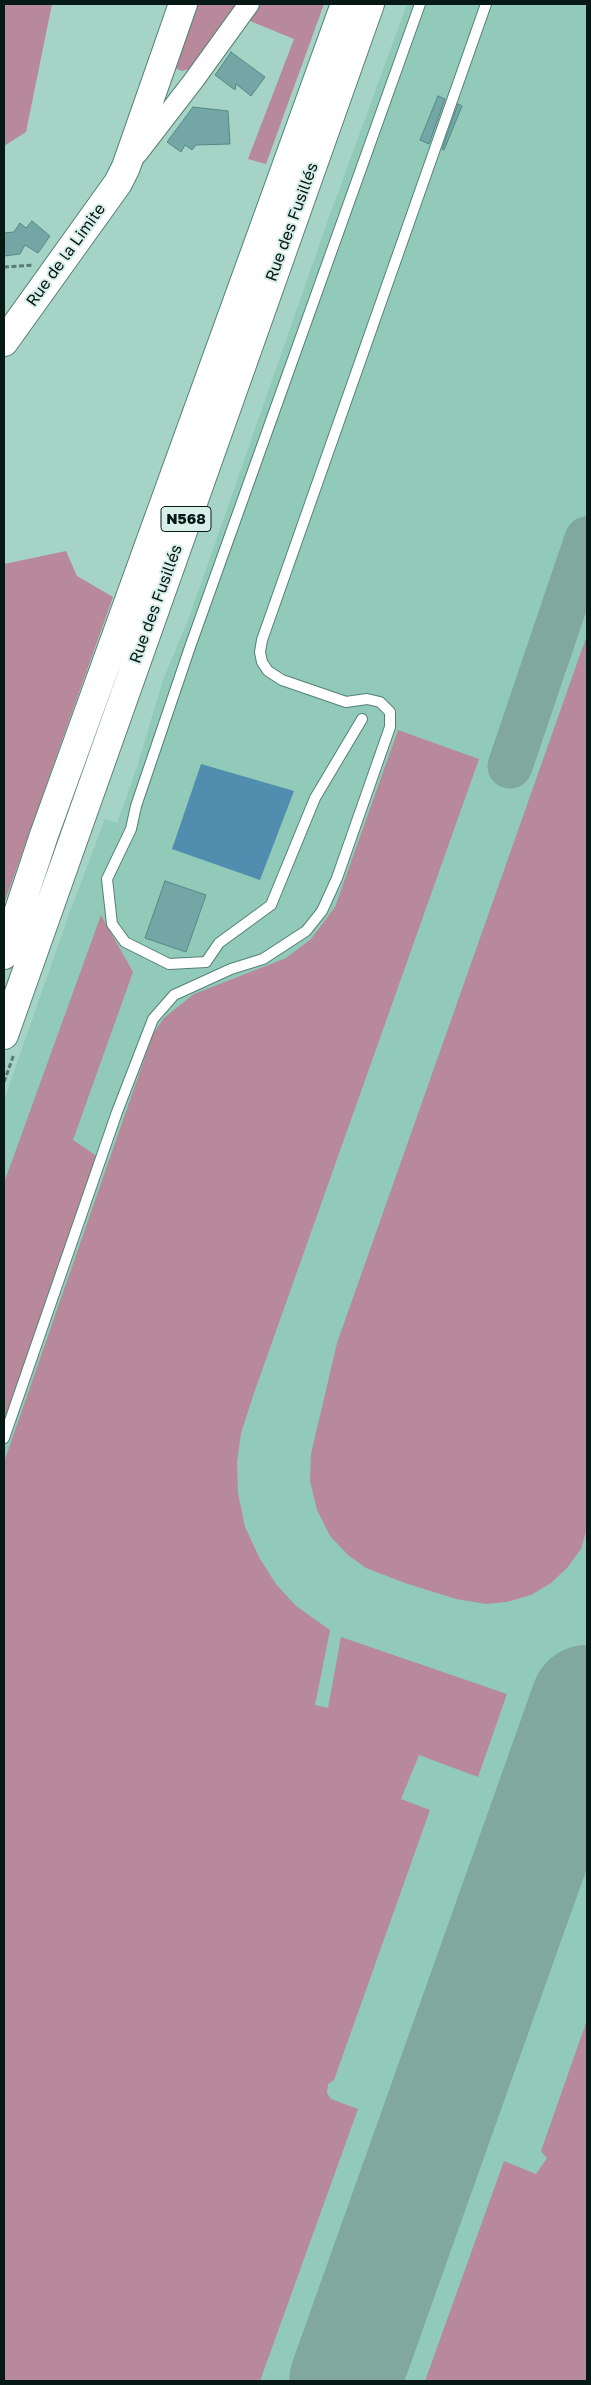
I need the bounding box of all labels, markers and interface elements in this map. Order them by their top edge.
street label: Rue des Fusillés [262,160,322,284]
street label: Rue de la Limite [22,200,110,310]
road number: N568 [161,506,211,532]
street label: Rue des Fusillés [126,542,186,666]

